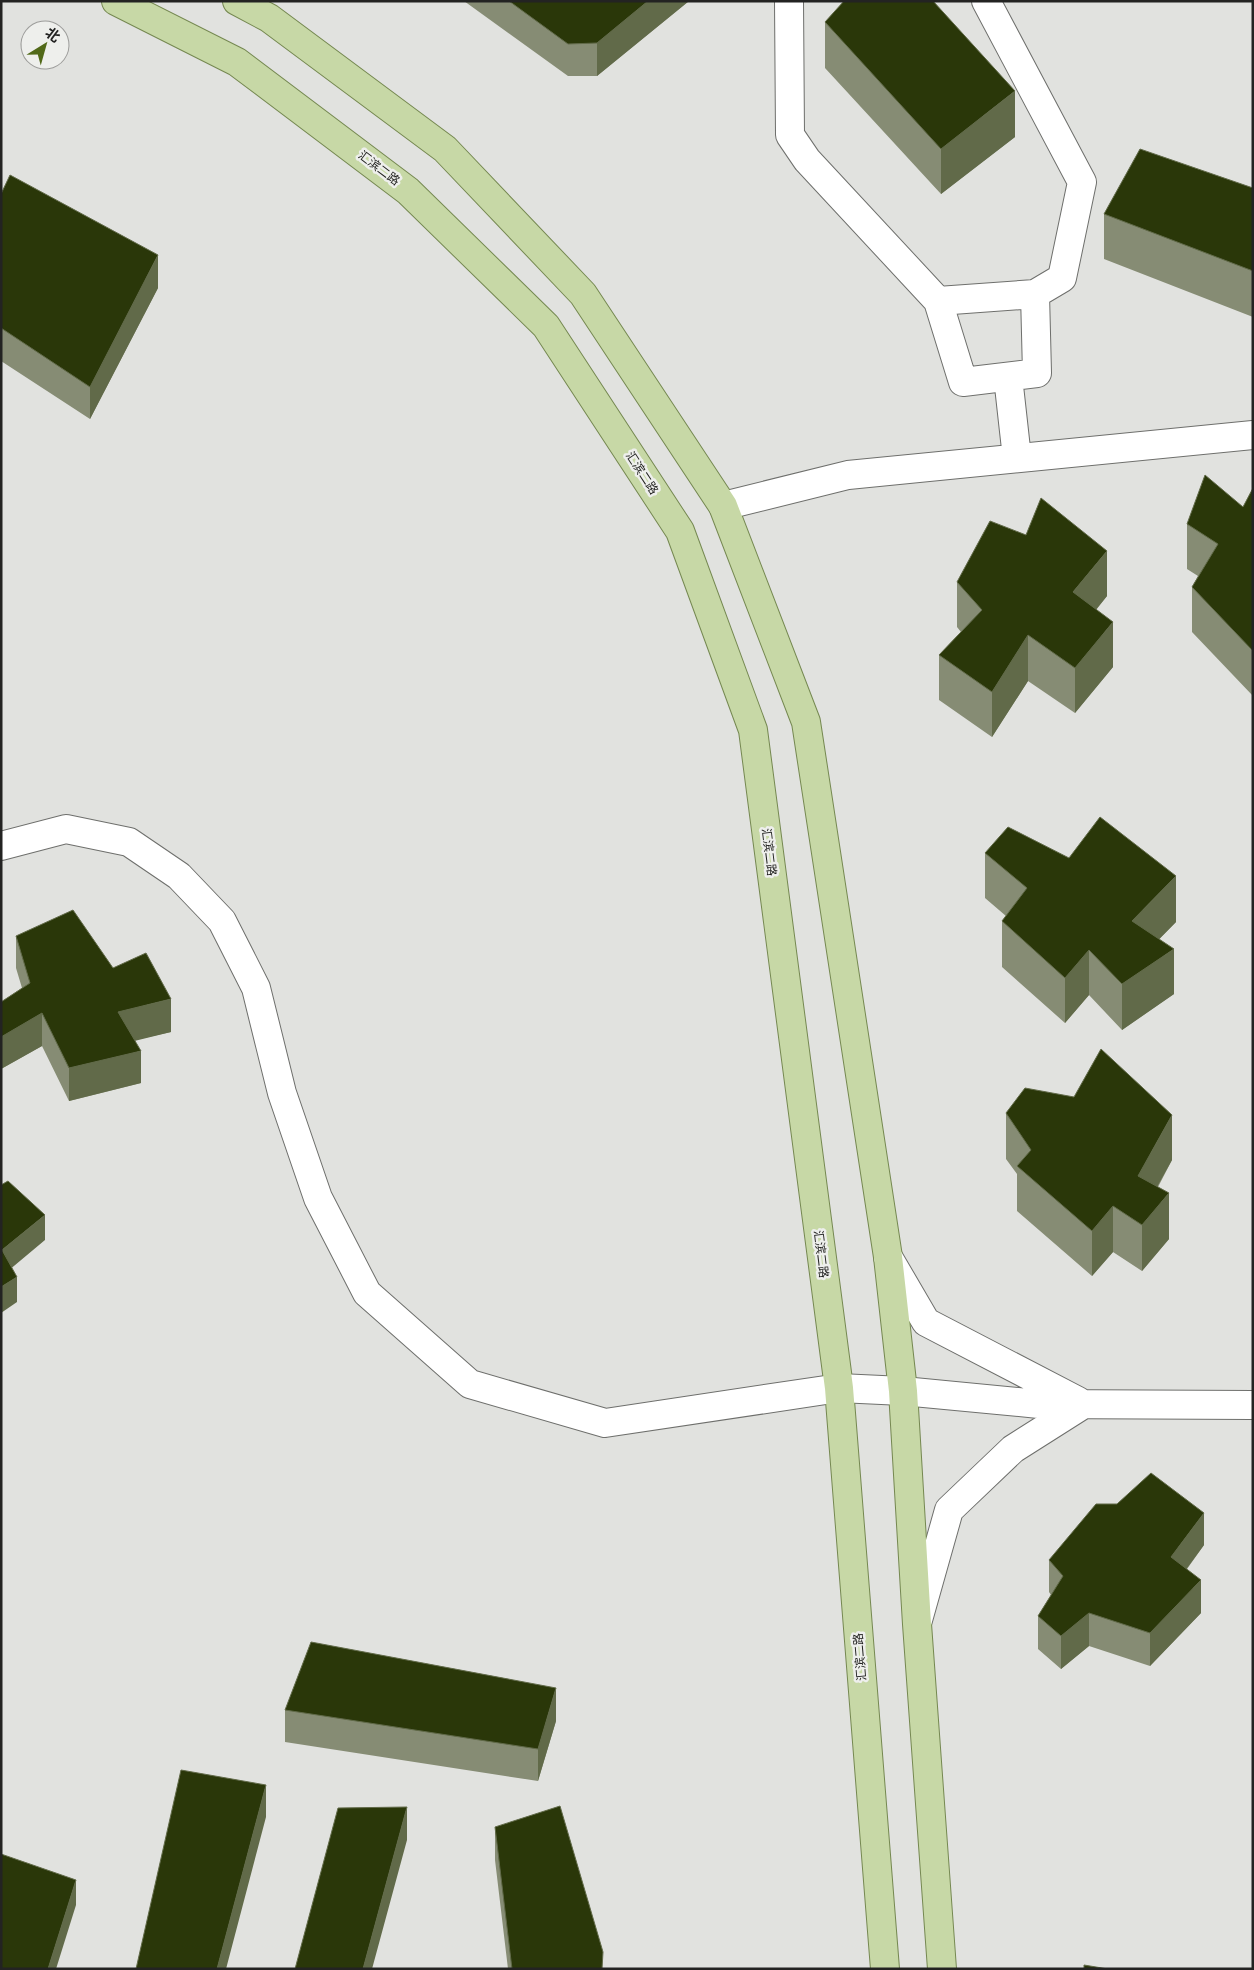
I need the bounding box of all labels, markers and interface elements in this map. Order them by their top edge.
north arrow [20,20,70,70]
text: 北 [42,24,63,45]
street label: 汇滨二路 [356,148,402,188]
street label: 汇滨二路 [623,449,661,497]
street label: 汇滨二路 [759,827,779,877]
street label: 汇滨二路 [811,1229,831,1279]
street label: 汇滨二路 [851,1632,869,1682]

